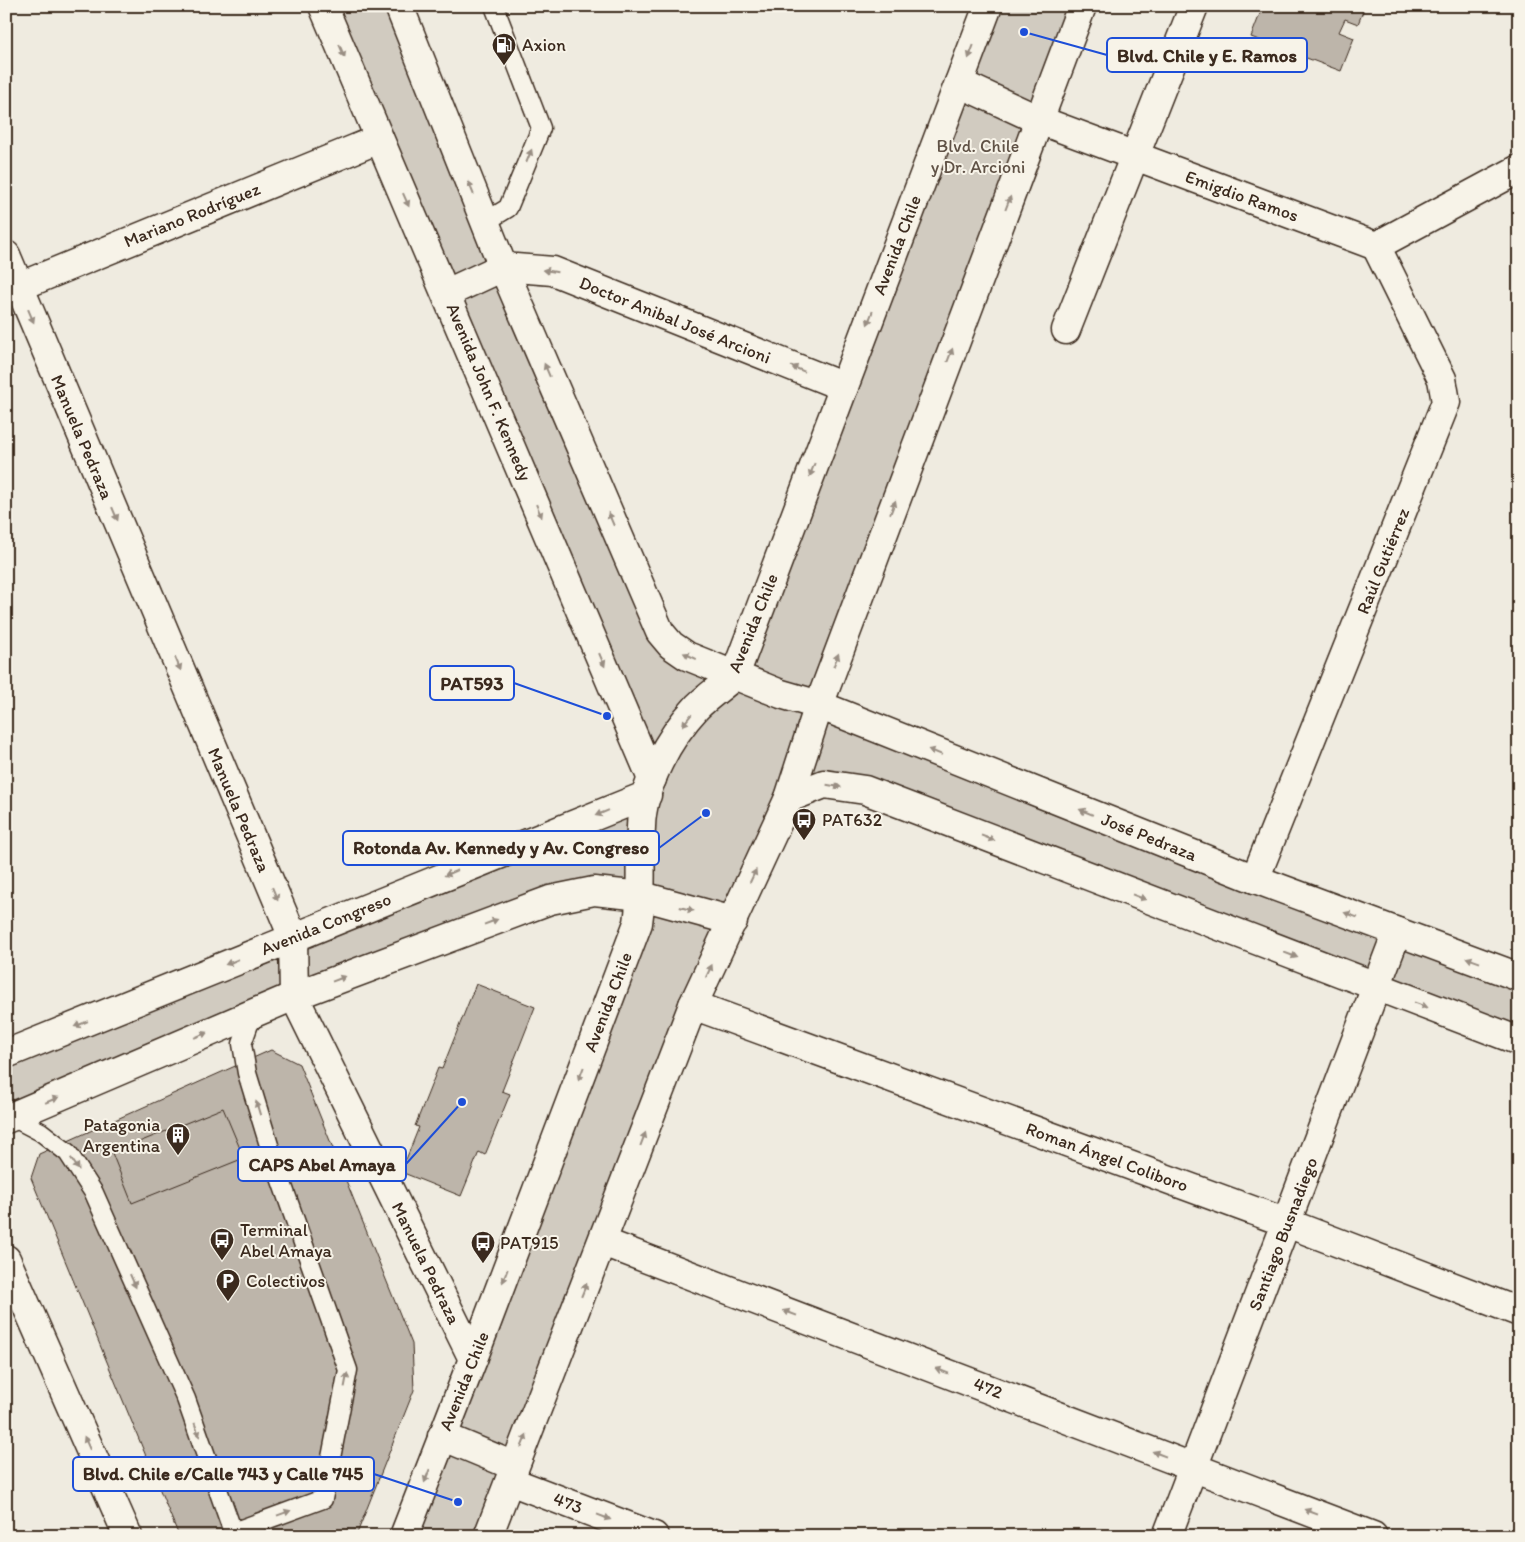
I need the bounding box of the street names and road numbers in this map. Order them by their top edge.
street label: Emigdio Ramos [1182,165,1302,227]
street label: Mariano Rodríguez [121,177,264,252]
street label: Avenida Chile [868,192,926,298]
street label: Doctor Anibal José Arcioni [576,271,774,369]
street label: Avenida John F. Kennedy [442,300,537,485]
street label: Manuela Pedraza [46,371,118,503]
street label: Raúl Gutiérrez [1352,505,1414,617]
street label: Avenida Chile [723,570,783,676]
street label: Manuela Pedraza [203,744,275,876]
street label: José Pedraza [1098,808,1201,866]
street label: Avenida Congreso [258,888,394,960]
street label: Avenida Chile [579,949,637,1055]
street label: Roman Ángel Coliboro [1023,1117,1191,1197]
street label: Santiago Busnadiego [1244,1154,1322,1314]
street label: Manuela Pedraza [387,1198,465,1328]
street label: Avenida Chile [434,1328,494,1434]
street label: 472 [970,1372,1006,1404]
street label: 473 [550,1487,586,1519]

